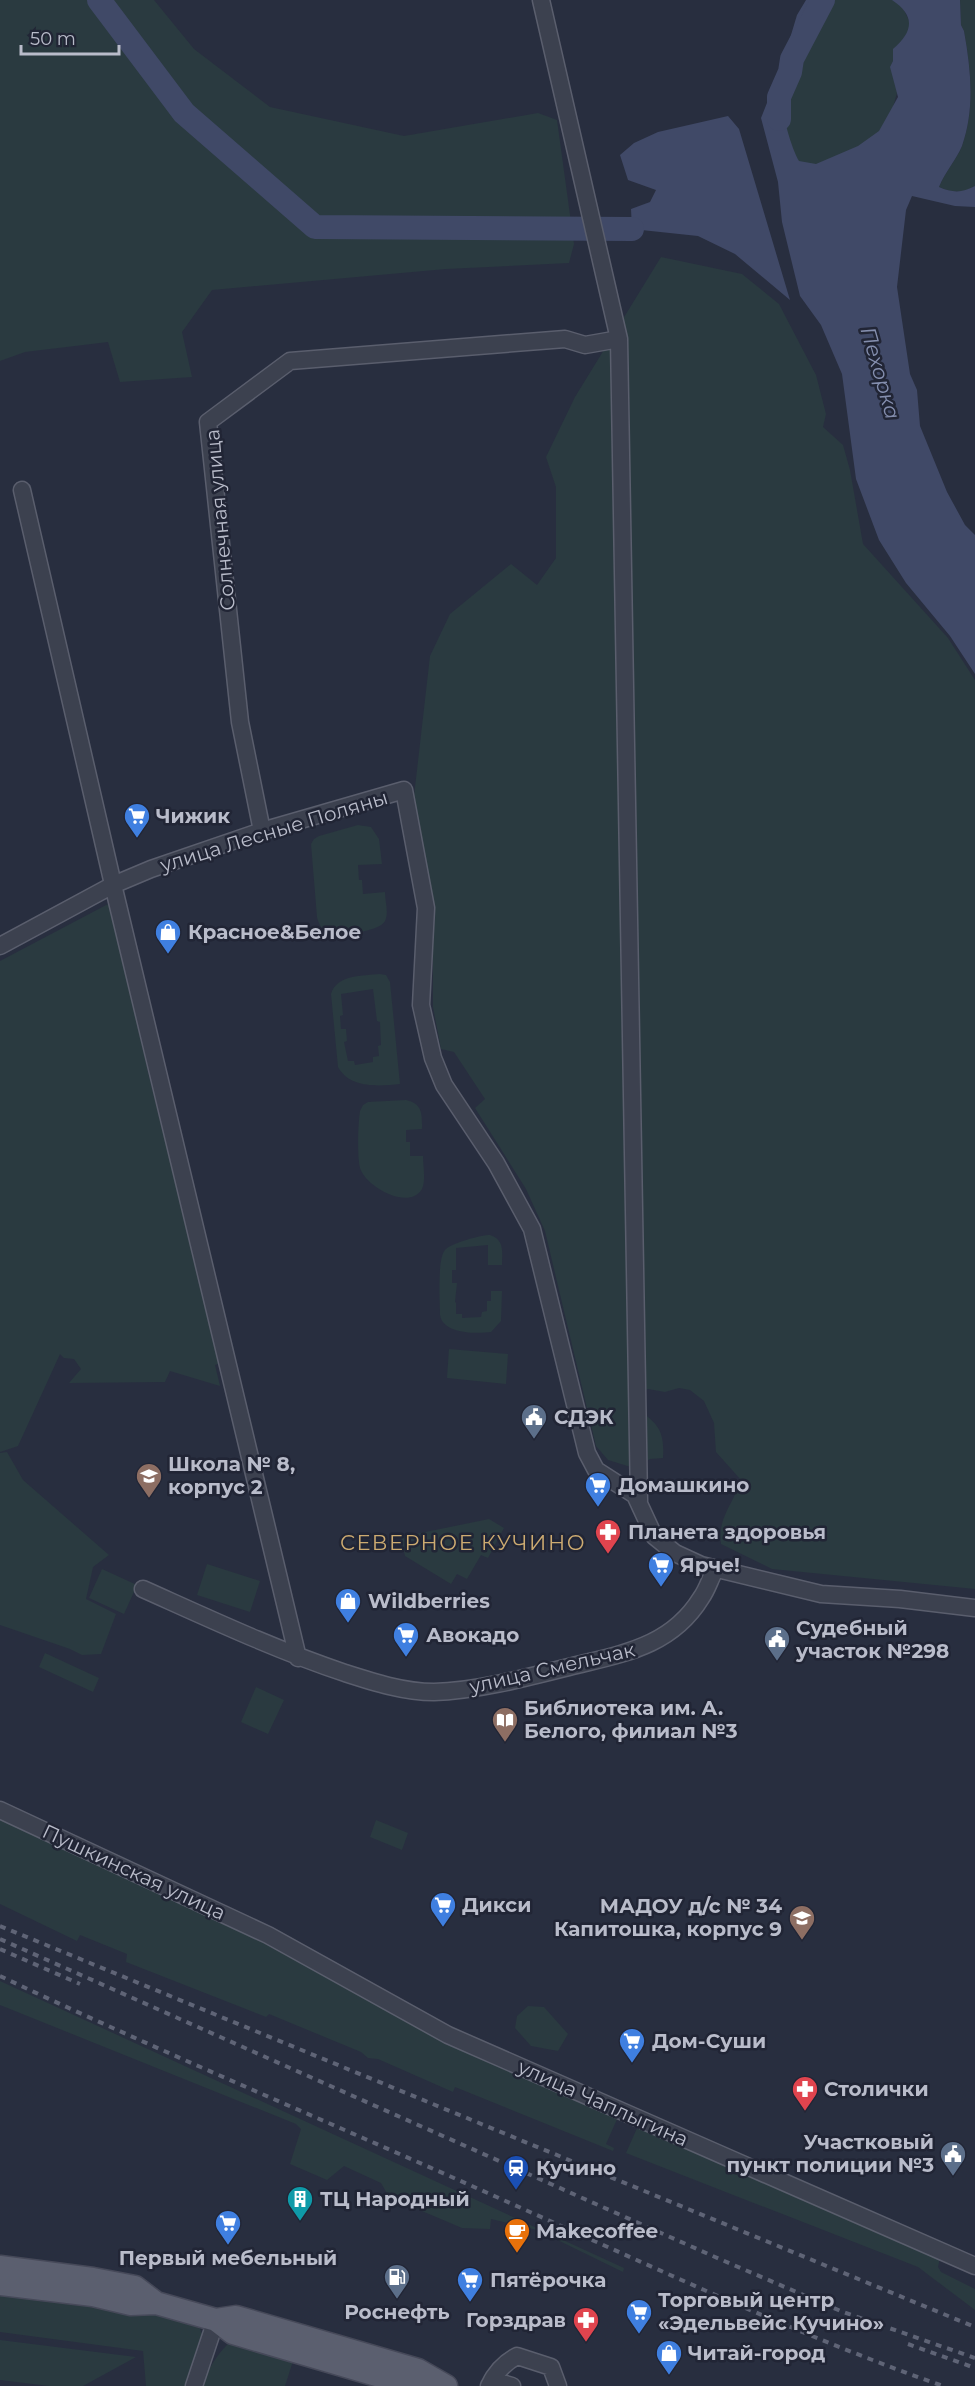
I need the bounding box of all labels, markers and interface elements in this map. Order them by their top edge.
scale bar [21,18,118,56]
text: 50 m [30,28,76,50]
water label: Пехорка [855,324,906,422]
street label: Солнечная улица [200,428,240,612]
street label: улица Лесные Поляны [156,785,391,877]
supermarket icon: Чижик [122,801,152,839]
place label: Чижик [156,804,230,828]
shop icon: Красное&Белое [153,917,183,955]
place label: Красное&Белое [188,920,361,944]
public building icon: СДЭК [519,1402,549,1440]
place label: СДЭК [554,1405,614,1429]
place label: Школа № 8, корпус 2 [168,1452,295,1499]
school or university icon: Школа № 8, корпус 2 [134,1461,164,1499]
supermarket icon: Домашкино [583,1470,613,1508]
place label: Домашкино [618,1473,749,1497]
pharmacy icon: Планета здоровья [593,1517,623,1555]
place label: Планета здоровья [628,1520,826,1544]
district label: СЕВЕРНОЕ КУЧИНО [340,1530,586,1555]
supermarket icon: Ярче! [646,1550,676,1588]
place label: Ярче! [680,1553,740,1577]
shop icon: Wildberries [333,1586,363,1624]
place label: Wildberries [368,1589,490,1613]
place label: Судебный участок №298 [795,1616,949,1663]
supermarket icon: Авокадо [391,1620,421,1658]
place label: Авокадо [426,1623,519,1647]
public building icon: Судебный участок №298 [762,1624,792,1662]
street label: улица Смельчак [466,1637,637,1699]
place label: Библиотека им. А. Белого, филиал №3 [524,1696,738,1743]
library icon: Библиотека им. А. Белого, филиал №3 [490,1705,520,1743]
street label: Пушкинская улица [39,1819,229,1925]
supermarket icon: Дикси [428,1890,458,1928]
place label: Дикси [462,1893,531,1917]
place label: МАДОУ д/с № 34 Капитошка, корпус 9 [554,1894,782,1941]
school or university icon: МАДОУ д/с № 34 Капитошка, корпус 9 [787,1903,817,1941]
supermarket icon: Дом-Суши [617,2026,647,2064]
place label: Дом-Суши [652,2029,766,2053]
street label: улица Чаплыгина [513,2054,692,2151]
pharmacy icon: Столички [790,2074,820,2112]
place label: Столички [824,2077,929,2101]
place label: Участковый пункт полиции №3 [727,2130,934,2177]
public building icon: Участковый пункт полиции №3 [938,2139,968,2177]
station icon: Кучино [501,2153,531,2191]
place label: Кучино [536,2156,616,2180]
building icon: ТЦ Народный [285,2184,315,2222]
place label: ТЦ Народный [320,2187,470,2211]
supermarket icon: Первый мебельный [213,2208,243,2246]
cafe icon: Makecoffee [502,2216,532,2254]
place label: Makecoffee [536,2219,658,2243]
place label: Первый мебельный [119,2246,337,2270]
fuel station icon: Роснефть [382,2262,412,2300]
supermarket icon: Пятёрочка [455,2265,485,2303]
place label: Пятёрочка [490,2268,606,2292]
place label: Торговый центр «Эдельвейс Кучино» [658,2288,884,2335]
supermarket icon: Торговый центр «Эдельвейс Кучино» [624,2297,654,2335]
place label: Роснефть [344,2300,450,2324]
pharmacy icon: Горздрав [571,2305,601,2343]
place label: Горздрав [466,2308,566,2332]
shop icon: Читай-город [654,2338,684,2376]
place label: Читай-город [688,2341,825,2365]

